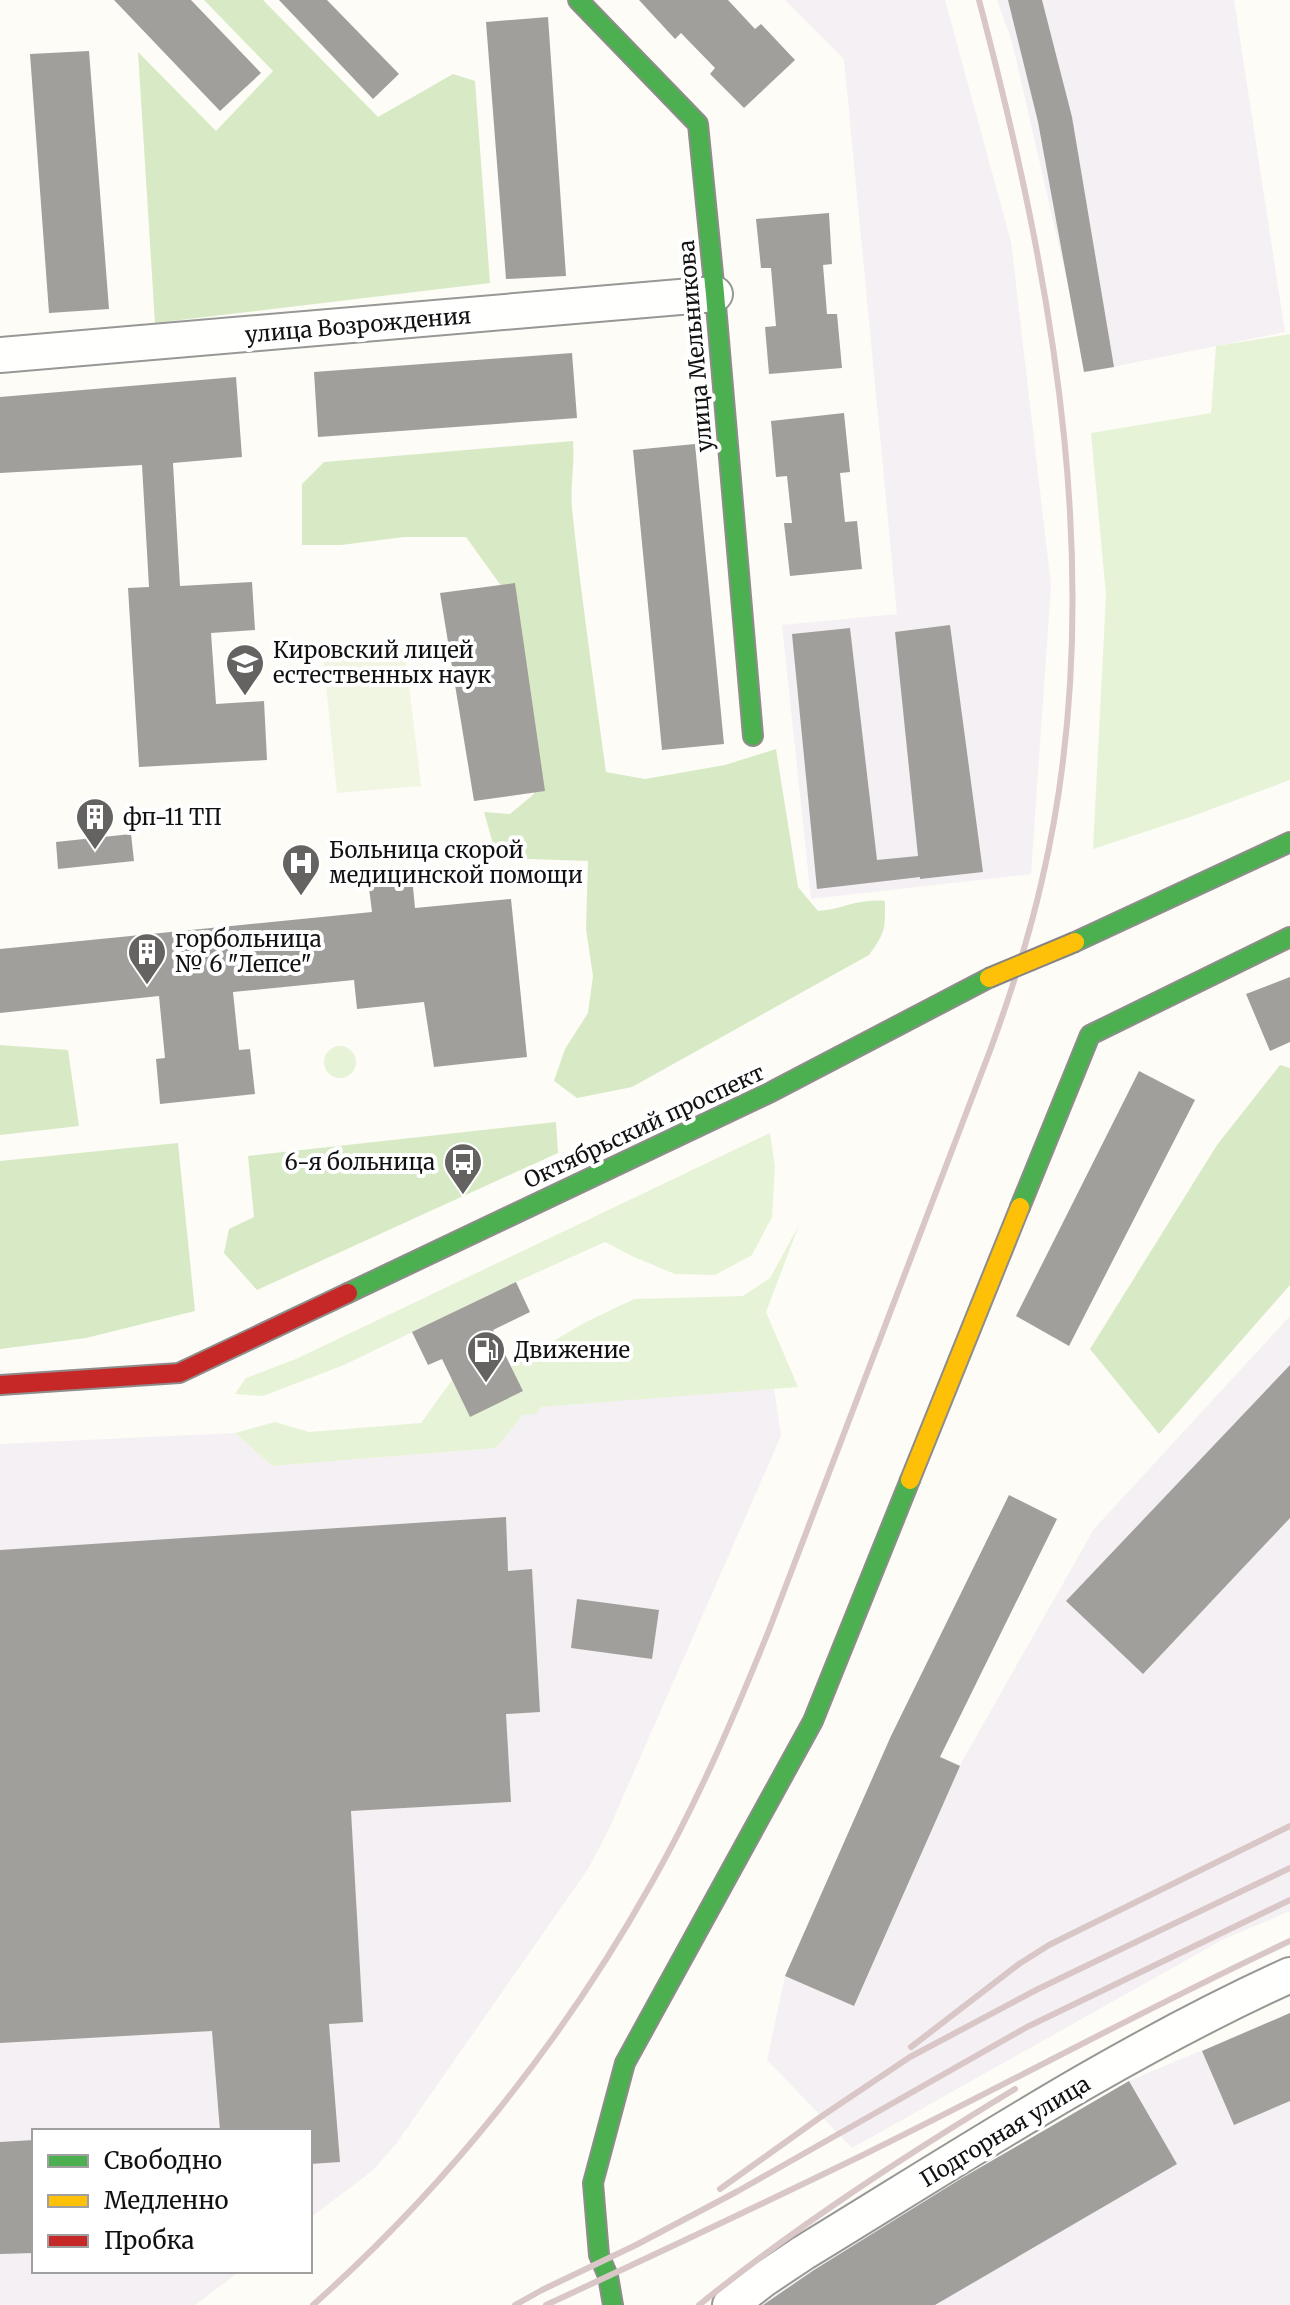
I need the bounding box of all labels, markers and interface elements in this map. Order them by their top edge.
street label: улица Мельникова [672,239,718,453]
street label: улица Возрождения [244,301,472,349]
place label: Кировский лицей естественных наук [273,636,491,689]
school or university icon: Кировский лицей естественных наук [224,642,266,697]
building icon: фп-11 ТП [74,796,116,851]
place label: фп-11 ТП [123,803,222,831]
place label: Больница скорой медицинской помощи [329,836,583,889]
hospital icon: Больница скорой медицинской помощи [280,842,322,897]
place label: горбольница № 6 "Лепсе" [175,925,322,978]
building icon: горбольница № 6 "Лепсе" [126,931,168,986]
street label: Октябрьский проспект [519,1058,769,1194]
bus stop icon: 6-я больница [442,1141,484,1196]
place label: 6-я больница [284,1148,435,1176]
fuel station icon: Движение [465,1329,507,1384]
place label: Движение [514,1336,630,1364]
street label: Подгорная улица [915,2069,1095,2193]
legend [32,2129,312,2273]
text: Свободно [104,2145,222,2176]
text: Медленно [104,2185,228,2216]
text: Пробка [104,2225,195,2256]

